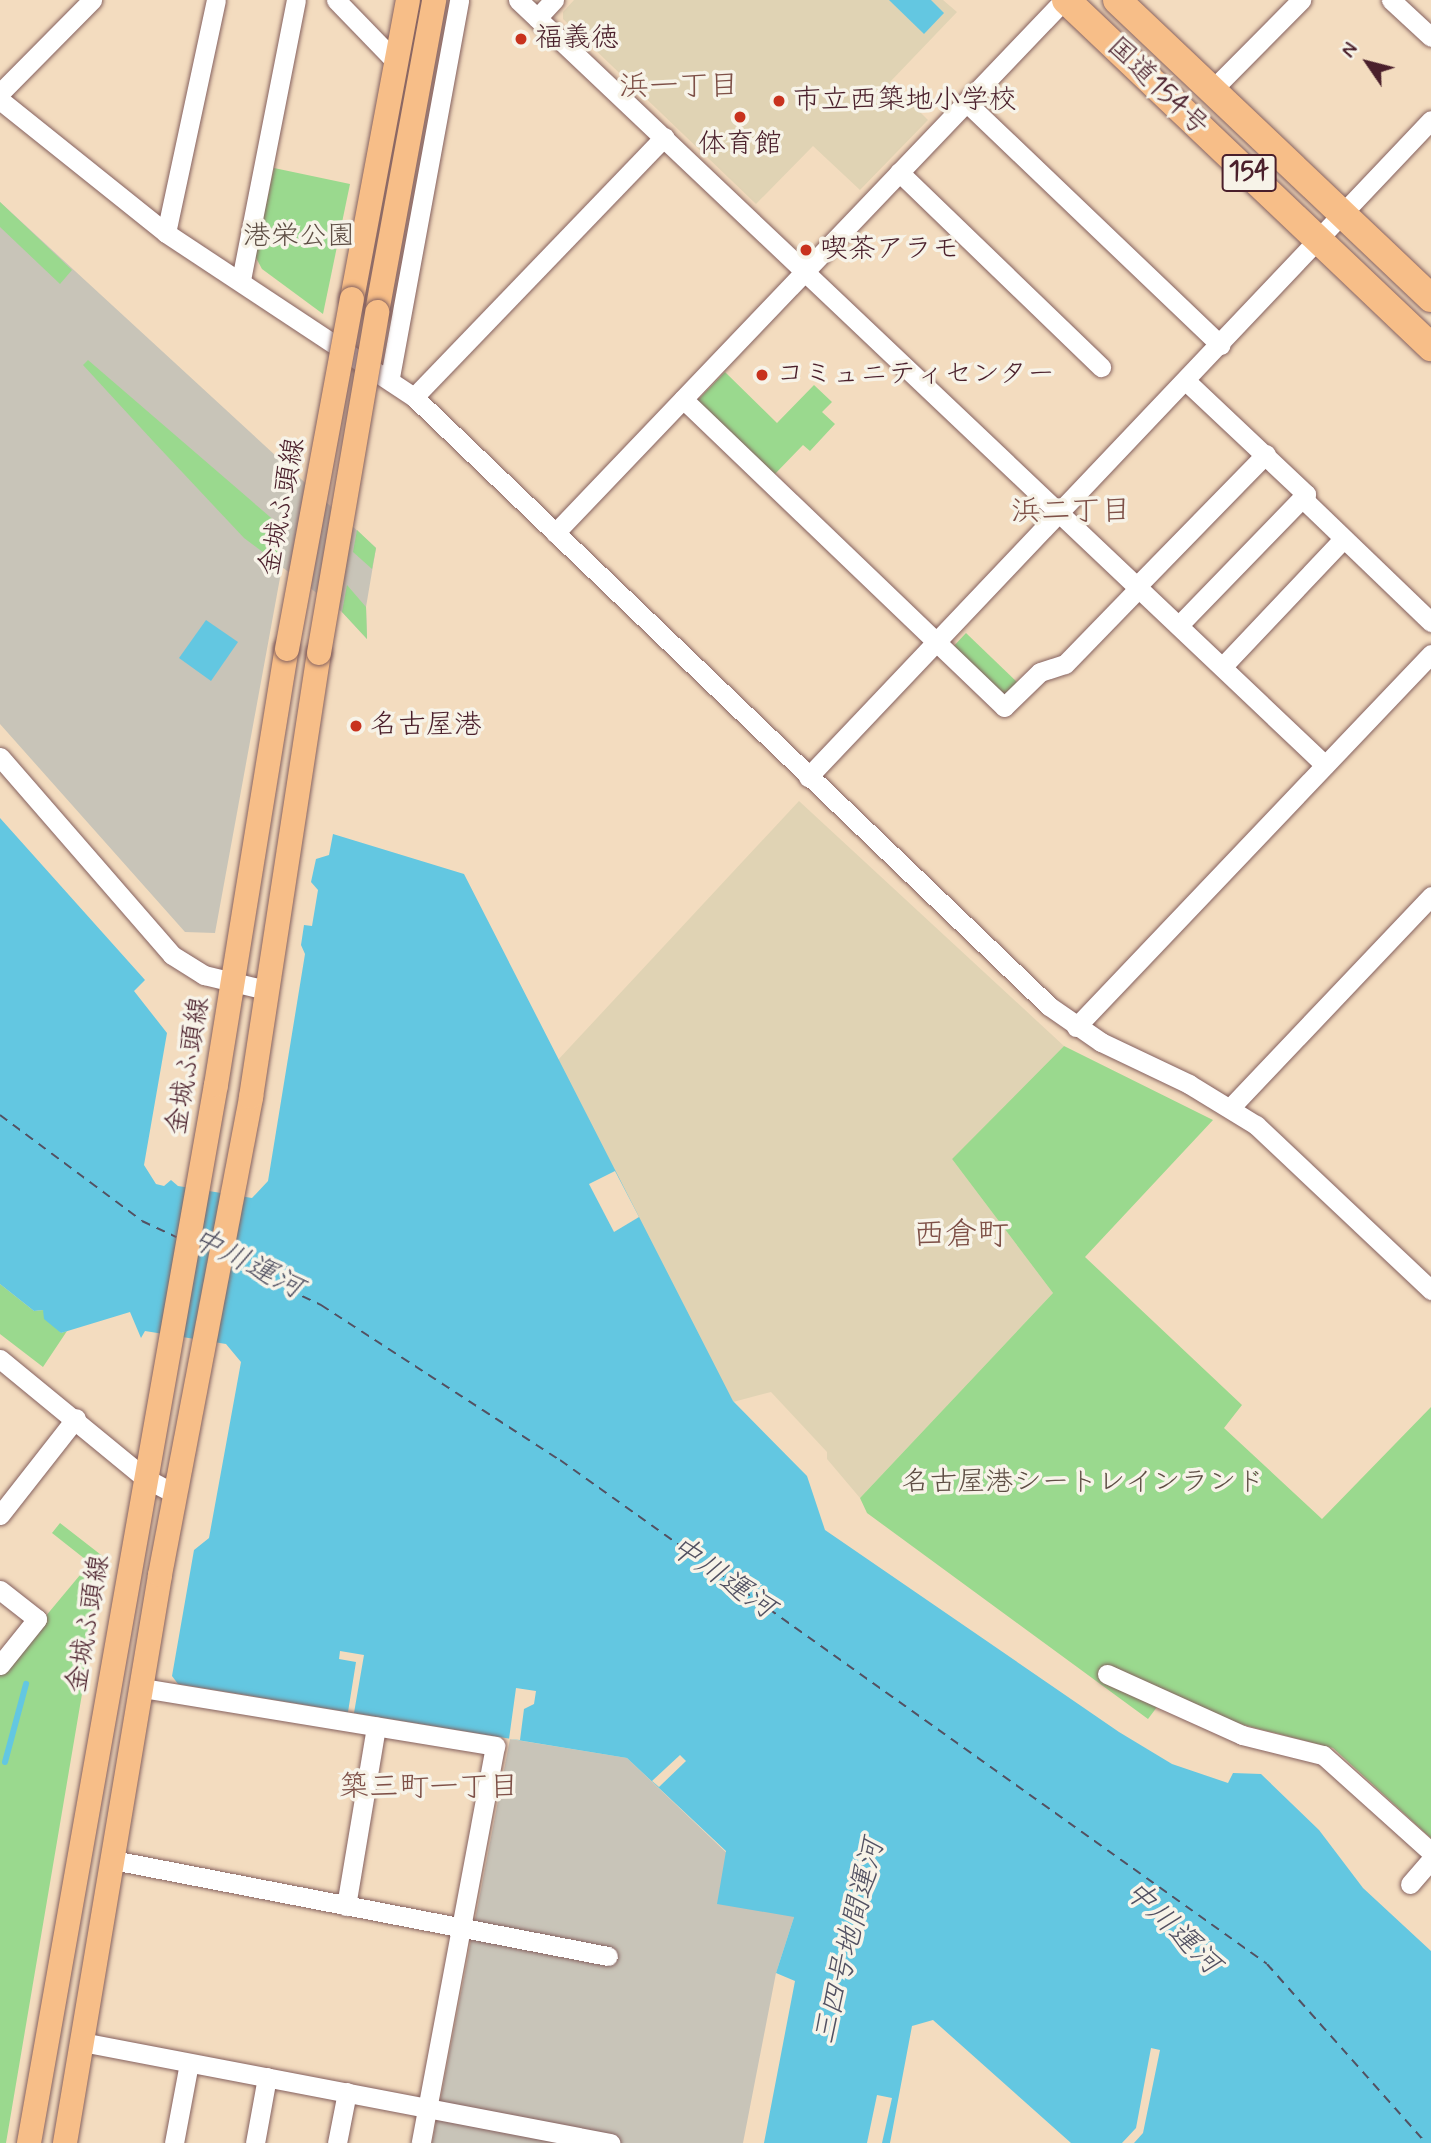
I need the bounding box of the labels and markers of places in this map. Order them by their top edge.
place label: 福義徳 [535,22,619,56]
marker: 福義徳 [513,31,529,47]
place label: 市立西築地小学校 [793,84,1017,118]
marker: 市立西築地小学校 [771,93,787,109]
marker: 体育館 [732,109,748,125]
place label: 体育館 [698,128,782,162]
place label: 喫茶アラモ [820,233,960,267]
marker: 喫茶アラモ [798,242,814,258]
place label: コミュニティセンター [776,358,1056,392]
marker: コミュニティセンター [754,367,770,383]
place label: 名古屋港 [370,709,482,743]
marker: 名古屋港 [348,718,364,734]

